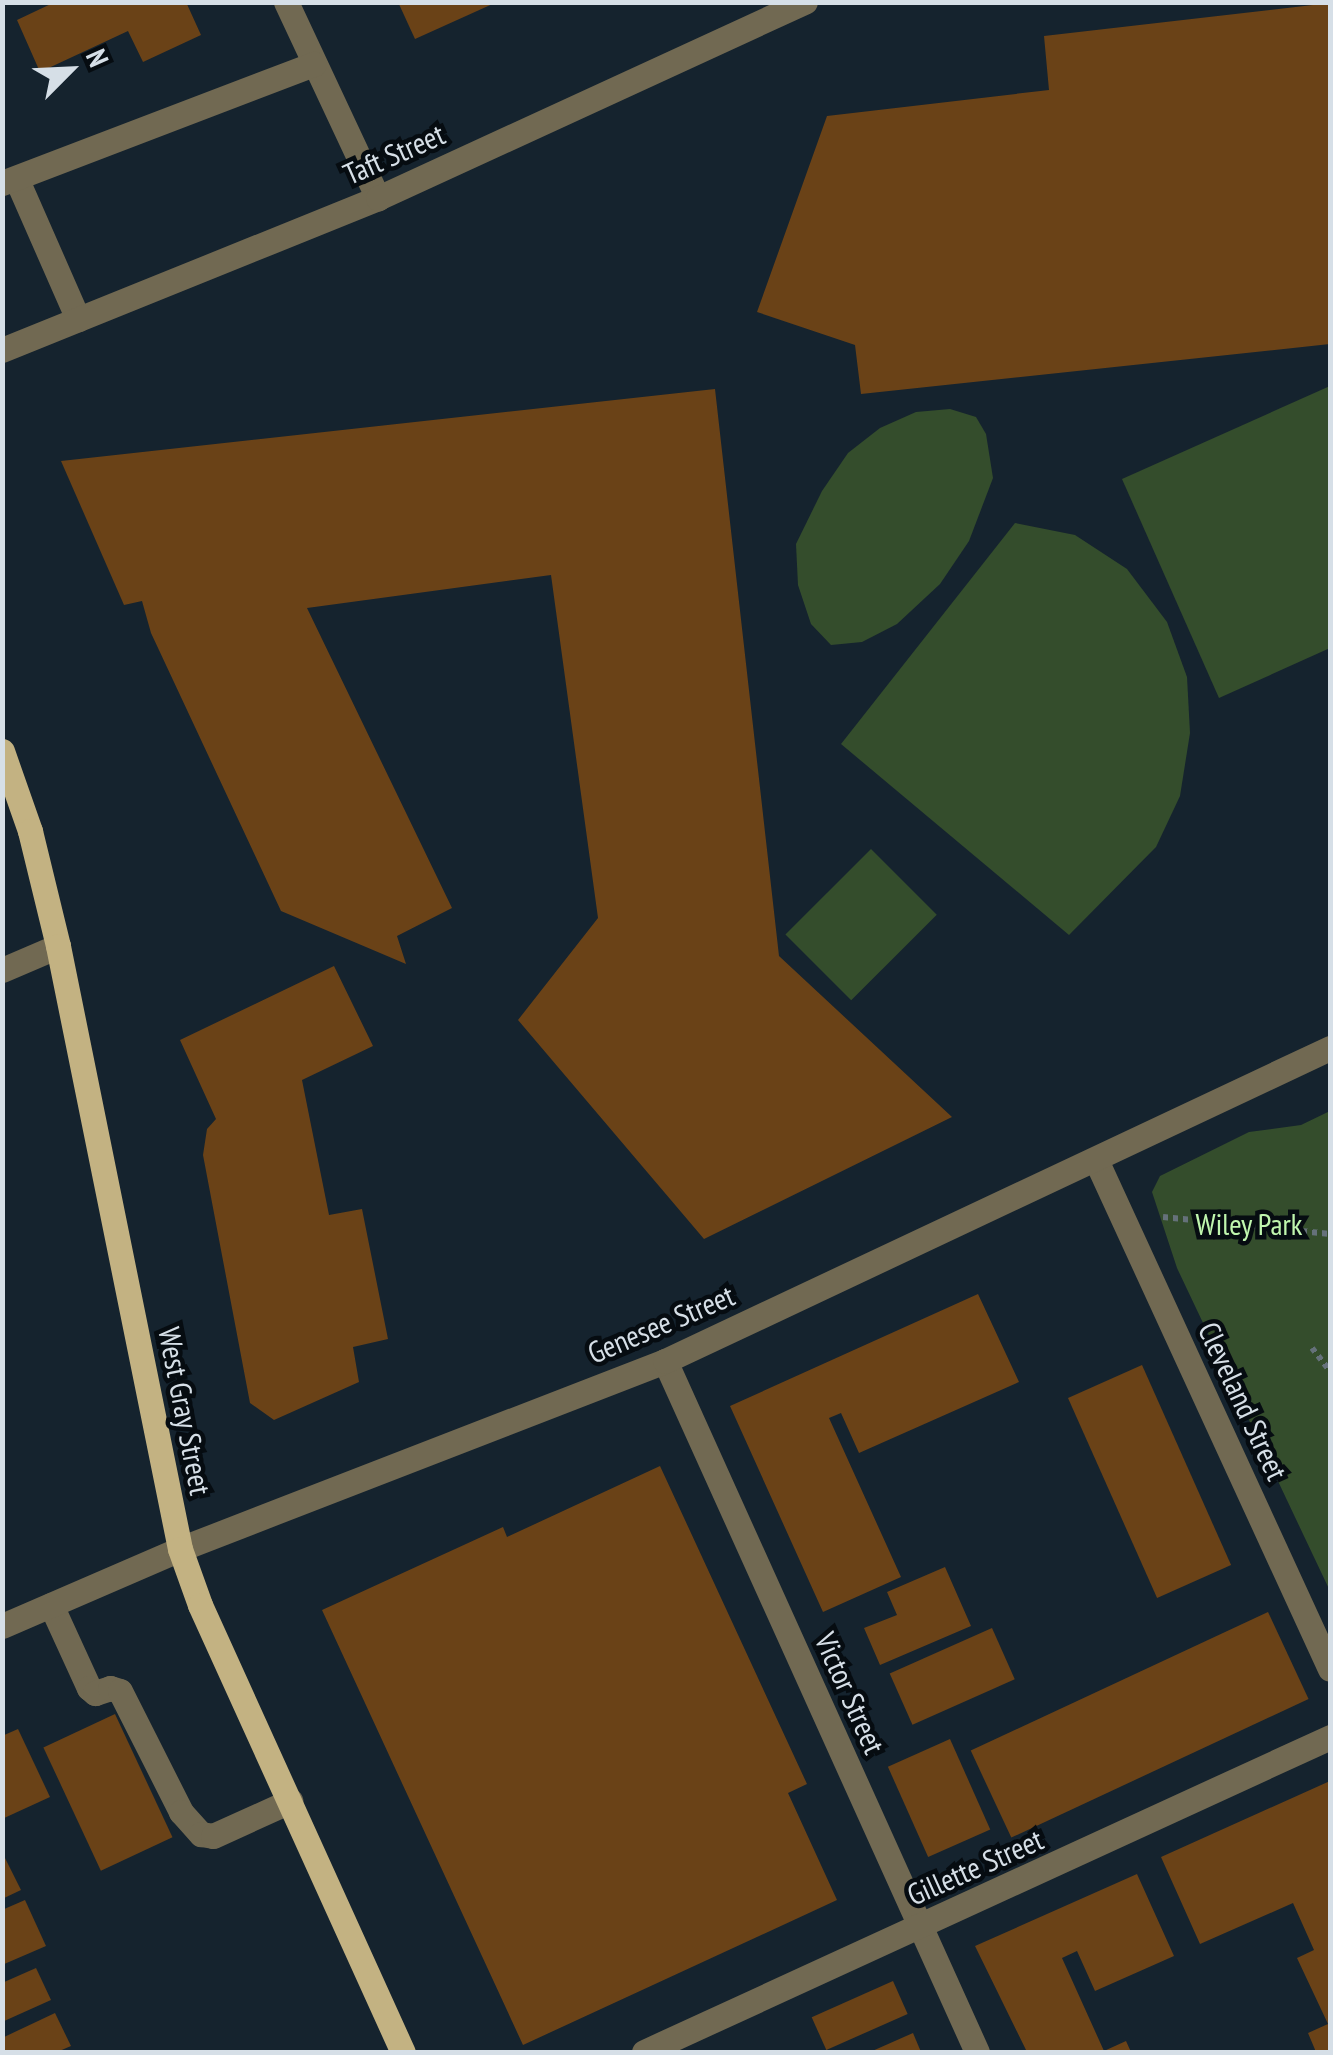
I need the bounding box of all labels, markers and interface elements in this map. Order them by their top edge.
north arrow [20,20,120,120]
text: N [78,43,118,72]
street label: Taft Street [338,116,450,192]
park label: Wiley Park [1195,1206,1303,1242]
street label: Genesee Street [582,1277,740,1371]
street label: Cleveland Street [1191,1316,1295,1486]
street label: West Gray Street [151,1324,219,1498]
street label: Victor Street [807,1627,893,1759]
street label: Gillette Street [902,1821,1048,1913]

